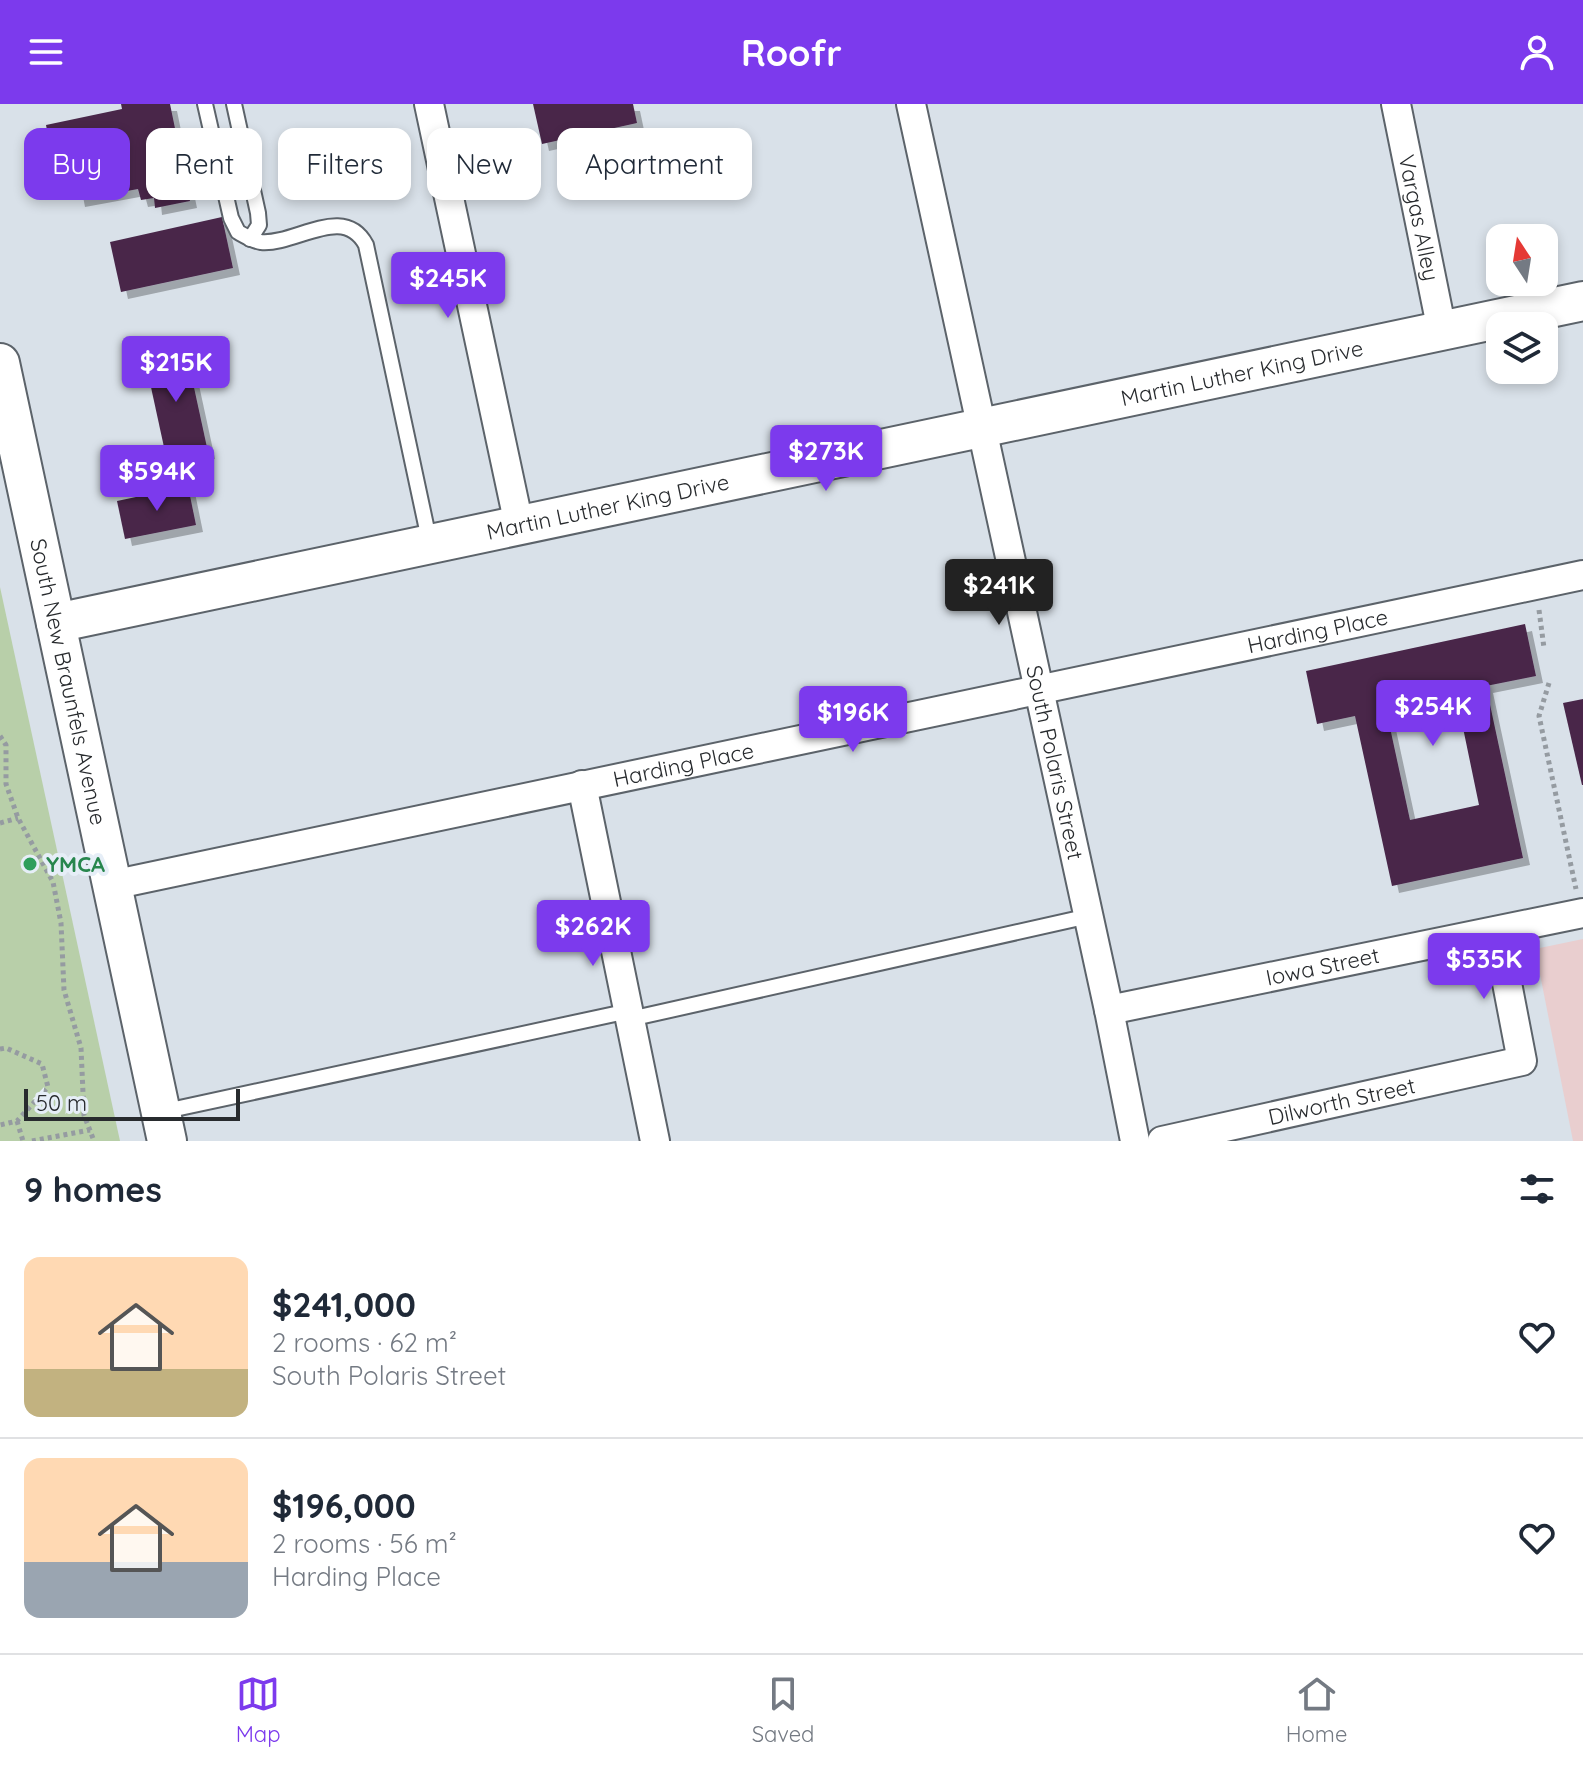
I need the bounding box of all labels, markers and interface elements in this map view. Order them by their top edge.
icon: menu [24,30,68,74]
text: Roofr [741,30,842,75]
icon: person [1515,30,1559,74]
chip: Buy [24,128,130,200]
chip: Rent [146,128,262,200]
chip: Filters [278,128,411,200]
chip: New [427,128,541,200]
chip: Apartment [557,128,752,200]
street label: Vargas Alley [1393,152,1445,283]
north arrow [1486,224,1558,296]
map controls [1486,224,1558,384]
pin: $245K [392,252,504,320]
text: $245K [409,261,487,294]
button: layers [1486,312,1558,384]
street label: Martin Luther King Drive [1118,334,1366,412]
pin: $215K [120,336,232,404]
text: $215K [140,345,212,378]
pin: $273K [770,425,882,493]
text: $273K [788,434,864,467]
pin: $594K [101,445,213,513]
text: $594K [118,454,196,487]
street label: Martin Luther King Drive [484,467,732,546]
street label: South New Braunfels Avenue [24,536,113,828]
pin: $241K [943,559,1055,627]
text: $241K [963,568,1035,601]
street label: Harding Place [1245,602,1390,659]
street label: South Polaris Street [1020,662,1090,862]
pin: $254K [1377,680,1489,748]
pin: $196K [797,686,909,754]
text: $254K [1394,689,1472,722]
text: $196K [817,695,889,728]
street label: Harding Place [611,736,756,793]
place label: YMCA [46,850,105,878]
marker: YMCA [21,855,39,873]
pin: $262K [537,900,649,968]
text: $262K [555,909,631,942]
pin: $535K [1428,933,1540,1001]
street label: Iowa Street [1263,941,1382,992]
text: $535K [1446,942,1522,975]
street label: Dilworth Street [1265,1071,1418,1131]
scale bar [24,1085,240,1121]
text: 50 m [36,1089,87,1117]
icon: filters [1515,1167,1559,1211]
text: 9 homes [24,1168,162,1211]
text: $241,000 [272,1283,416,1326]
icon: home [88,1289,184,1385]
icon: heart [1515,1315,1559,1359]
text: 2 rooms · 62 m² [272,1326,457,1359]
text: South Polaris Street [272,1359,506,1392]
text: $196,000 [272,1484,416,1527]
icon: home [88,1490,184,1586]
icon: heart [1515,1516,1559,1560]
text: 2 rooms · 56 m² [272,1527,457,1560]
text: Harding Place [272,1560,441,1593]
tab: Map [236,1672,280,1748]
tab: Saved [752,1672,814,1748]
tab: Home [1286,1672,1347,1748]

